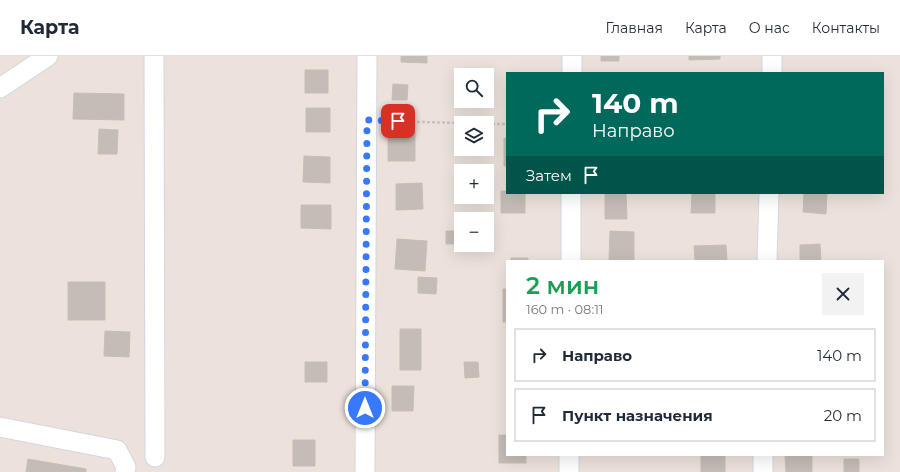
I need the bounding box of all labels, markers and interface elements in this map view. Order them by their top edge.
text: Карта [20,16,80,39]
text: Главная [605,19,663,37]
text: Карта [685,19,727,37]
text: О нас [749,19,790,37]
text: Контакты [812,19,880,37]
map controls [454,68,494,252]
button: search [454,68,494,108]
text: 140 m [592,86,679,120]
icon: right [526,88,578,140]
pin [381,104,415,138]
icon: arrive [387,110,409,132]
button: layers [454,116,494,156]
text: Направо [592,120,675,142]
button: + [454,164,494,204]
icon: arrive [580,164,602,186]
text: Затем [526,166,572,185]
button: − [454,212,494,252]
text: 2 мин [526,271,599,300]
button: close [822,273,864,315]
text: 160 m · 08:11 [526,301,604,317]
icon: right [528,344,550,366]
text: Направо [562,346,632,365]
text: 140 m [817,346,862,365]
position arrow [344,387,386,429]
icon: arrive [528,404,550,426]
text: Пункт назначения [562,406,713,425]
text: 20 m [824,406,862,425]

